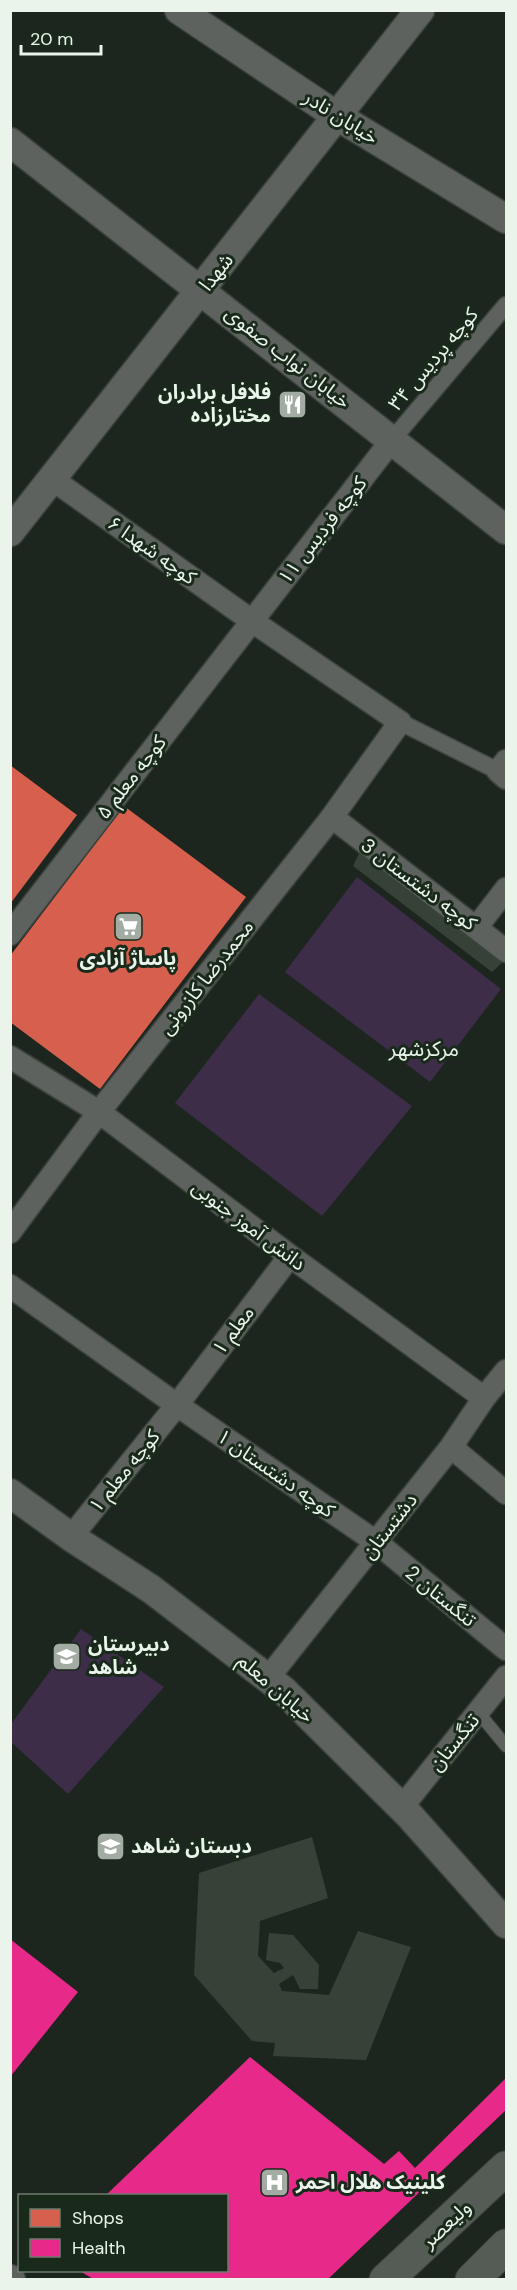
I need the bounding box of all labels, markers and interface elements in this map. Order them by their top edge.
scale bar [21,18,100,56]
text: 20 m [30,27,73,51]
street label: خیابان نادر [298,83,383,150]
street label: شهدا [193,248,239,296]
street label: خیابان نواب صفوی [220,300,356,414]
street label: کوچه پردیس ۳۴ [382,301,484,416]
place label: فلافل برادران مختارزاده [158,379,271,428]
restaurant icon: فلافل برادران مختارزاده [276,388,308,420]
street label: کوچه فردیس ۱۱ [272,470,373,589]
street label: کوچه شهدا ۶ [103,510,202,591]
street label: کوچه معلم ۵ [90,729,174,825]
street label: کوچه دشتستان 3 [356,832,483,937]
supermarket icon: پاساژ آزادی [112,911,144,943]
street label: محمدرضا کازرونی [153,914,259,1040]
place label: پاساژ آزادی [79,945,177,972]
district label: مرکزشهر [388,1035,459,1063]
street label: دانش آموز جنوبی [187,1174,311,1276]
street label: معلم ۱ [206,1300,262,1361]
street label: کوچه دشتستان ۱ [212,1423,341,1524]
street label: کوچه معلم ۱ [83,1424,167,1519]
street label: دشتستان [355,1488,423,1564]
street label: تنگستان 2 [400,1560,482,1633]
place label: دبیرستان شاهد [88,1631,170,1680]
school or university icon: دبیرستان شاهد [51,1640,83,1672]
street label: خیابان معلم [231,1648,320,1730]
street label: تنگستان [423,1708,485,1776]
school or university icon: دبستان شاهد [94,1830,126,1862]
place label: دبستان شاهد [131,1833,252,1859]
hospital icon: کلینیک هلال احمر [259,2166,291,2198]
place label: کلینیک هلال احمر [295,2169,446,2195]
legend [18,2194,228,2272]
street label: ولیعصر [415,2194,476,2254]
text: Shops [72,2206,124,2230]
text: Health [72,2236,126,2260]

